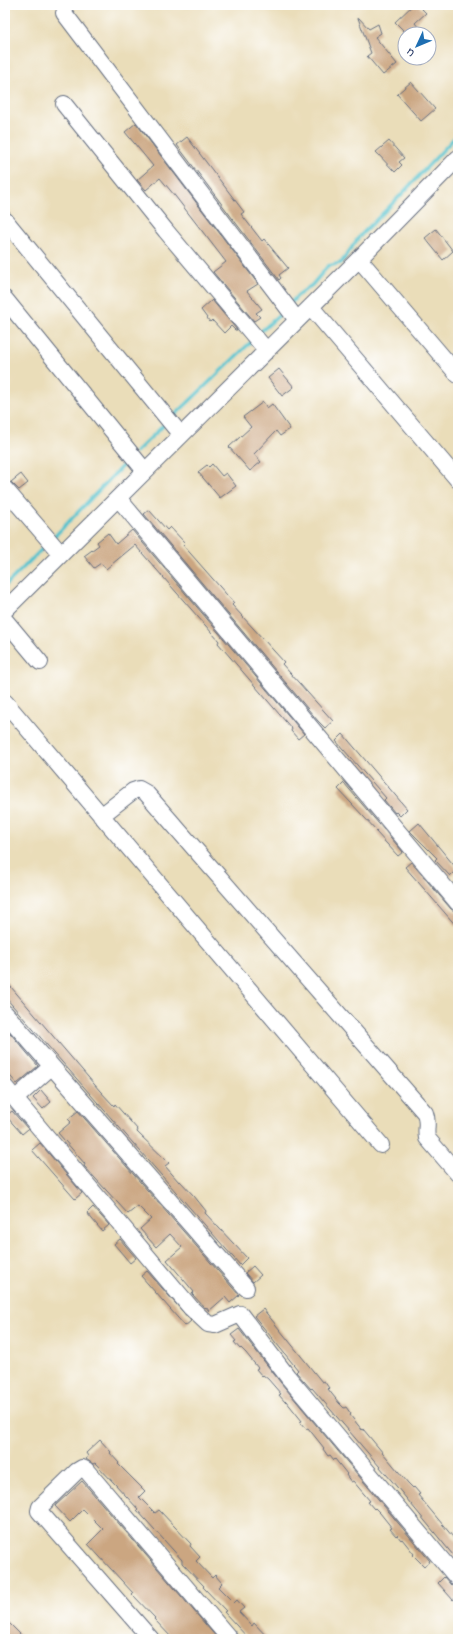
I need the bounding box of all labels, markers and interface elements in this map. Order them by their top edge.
north arrow [397,26,437,66]
text: U [402,44,419,60]

